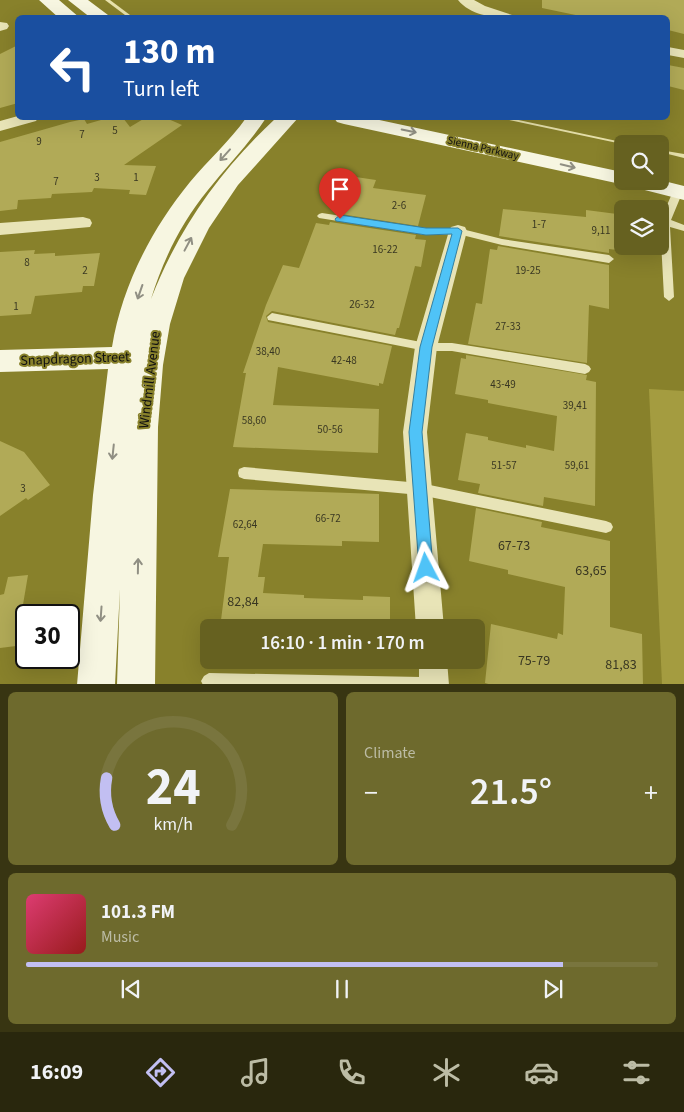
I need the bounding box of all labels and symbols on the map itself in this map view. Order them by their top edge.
house number: 5 [112,123,118,138]
house number: 7 [79,127,85,142]
one-way arrow [401,127,417,136]
street label: Sienna Parkway [446,132,520,164]
house number: 9 [36,134,42,149]
one-way arrow [219,149,231,162]
one-way arrow [559,162,575,172]
pin [319,168,361,219]
house number: 3 [94,170,100,185]
house number: 1 [133,170,139,185]
house number: 7 [53,174,59,189]
house number: 2-6 [392,198,407,213]
house number: 1-7 [532,217,546,232]
house number: 9,11 [591,223,611,238]
one-way arrow [184,237,193,252]
house number: 16-22 [372,242,398,257]
house number: 8 [24,255,30,270]
house number: 2 [82,263,88,278]
house number: 19-25 [515,263,541,278]
one-way arrow [135,284,144,299]
house number: 26-32 [349,297,375,312]
house number: 1 [13,299,19,314]
house number: 27-33 [495,319,521,334]
street label: Windmill Avenue [134,330,166,430]
house number: 38,40 [256,344,280,359]
street label: Snapdragon Street [20,347,130,371]
house number: 42-48 [331,353,357,368]
house number: 43-49 [490,377,516,392]
house number: 39,41 [563,398,587,413]
house number: 58,60 [242,413,266,428]
house number: 50-56 [317,422,343,437]
one-way arrow [108,443,118,459]
house number: 51-57 [491,458,517,473]
house number: 59,61 [565,458,589,473]
house number: 3 [20,481,26,496]
house number: 66-72 [315,511,341,526]
house number: 62,64 [233,517,258,532]
house number: 67-73 [498,536,530,556]
position arrow [399,541,451,593]
one-way arrow [133,558,143,574]
house number: 63,65 [575,561,607,581]
house number: 82,84 [227,592,259,612]
speed limit sign: 30 [15,604,80,669]
one-way arrow [96,606,105,622]
house number: 75-79 [518,651,550,671]
house number: 81,83 [605,655,637,675]

